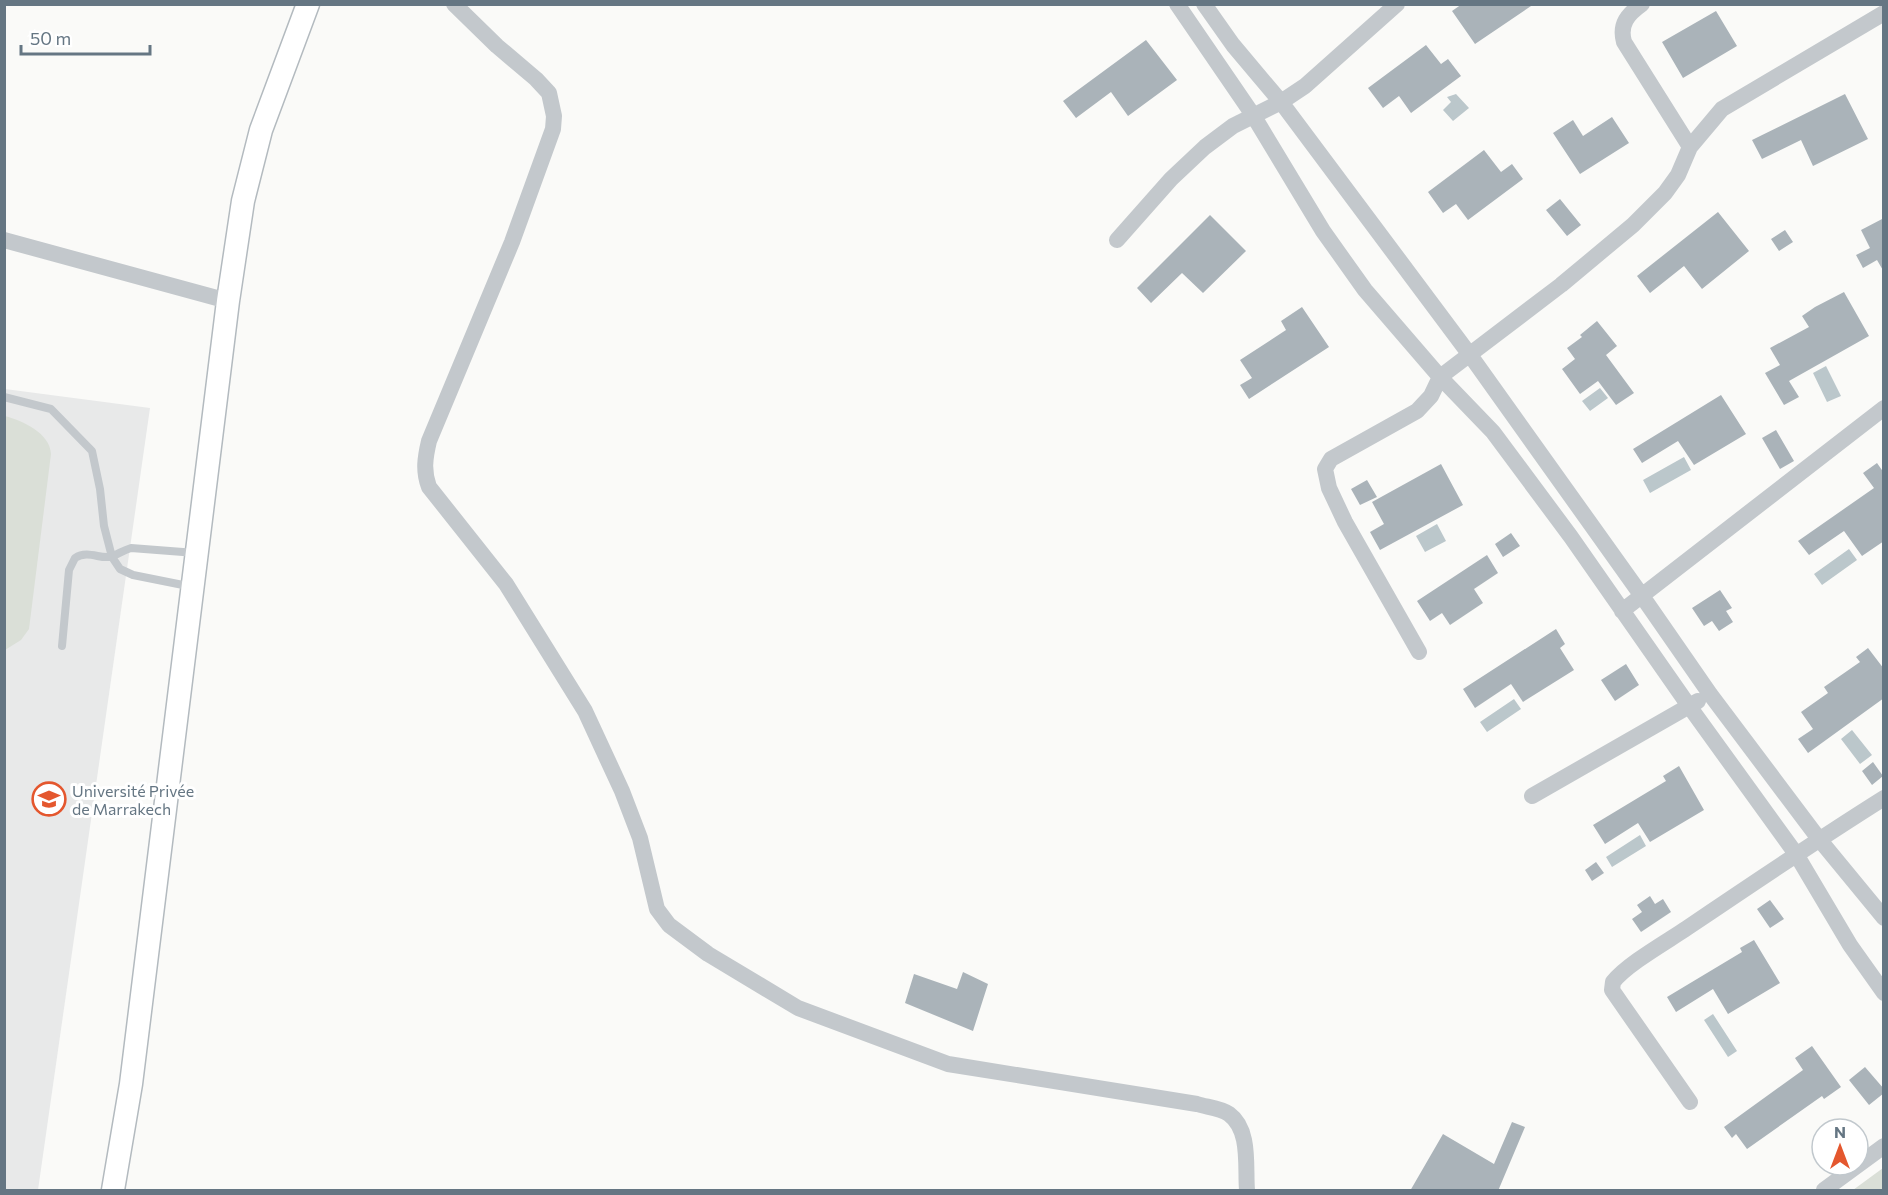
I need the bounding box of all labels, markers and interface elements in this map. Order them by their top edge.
scale bar [21,18,150,56]
text: 50 m [30,27,71,49]
school or university icon: Université Privée de Marrakech [31,781,67,817]
place label: Université Privée de Marrakech [72,781,194,818]
north arrow [1810,1117,1870,1177]
text: N [1834,1122,1846,1141]

